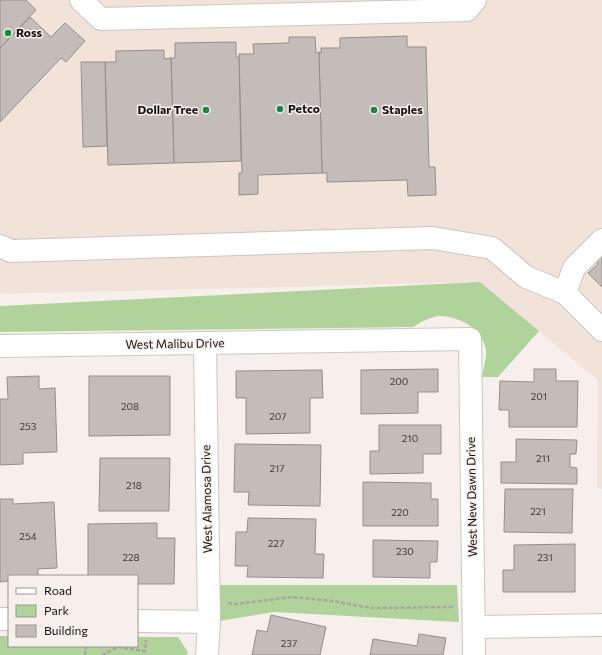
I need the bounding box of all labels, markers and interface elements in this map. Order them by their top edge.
place label: Ross [16,25,42,39]
marker: Ross [3,28,13,38]
place label: Petco [288,101,320,115]
place label: Dollar Tree [138,102,198,116]
place label: Staples [382,102,423,116]
marker: Petco [275,104,285,114]
marker: Dollar Tree [201,105,211,115]
marker: Staples [369,105,379,115]
street label: West Malibu Drive [125,335,225,351]
house number: 200 [390,375,408,387]
house number: 201 [531,390,547,402]
house number: 208 [121,400,139,412]
house number: 207 [269,410,287,422]
house number: 253 [20,420,37,432]
house number: 210 [402,432,418,444]
street label: West New Dawn Drive [463,437,479,557]
street label: West Alamosa Drive [198,445,214,553]
house number: 211 [536,452,550,464]
house number: 217 [269,462,285,474]
house number: 218 [126,479,142,491]
house number: 221 [530,505,546,517]
house number: 220 [391,506,409,518]
house number: 254 [19,530,37,542]
house number: 227 [268,537,284,549]
house number: 230 [396,545,414,557]
house number: 228 [122,551,140,563]
house number: 231 [537,551,553,563]
legend [8,575,138,647]
text: Road [44,583,72,597]
text: Park [44,603,70,617]
text: Building [44,623,88,637]
house number: 237 [281,637,297,649]

